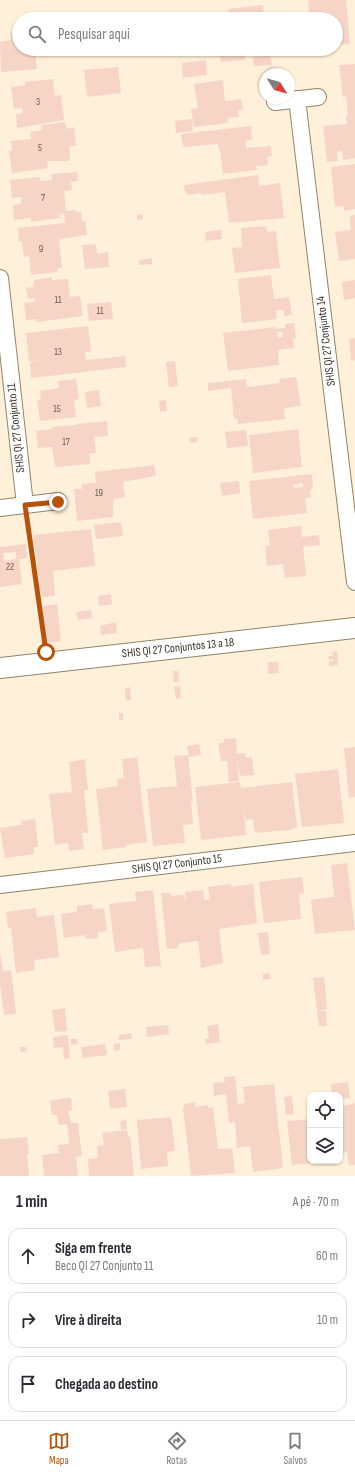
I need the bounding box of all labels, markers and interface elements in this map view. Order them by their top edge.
search box [12,12,343,56]
icon: search [26,23,48,45]
text: Pesquisar aqui [58,25,130,44]
north arrow [259,68,295,104]
house number: 3 [36,96,40,108]
house number: 5 [38,142,42,154]
house number: 7 [41,192,45,204]
house number: 9 [39,243,43,255]
house number: 11 [55,294,62,306]
street label: SHIS QI 27 Conjunto 14 [313,295,339,387]
house number: 11 [97,305,104,317]
house number: 13 [54,346,62,358]
street label: SHIS QI 27 Conjunto 11 [4,382,28,473]
house number: 15 [53,403,61,415]
house number: 17 [62,436,70,448]
house number: 19 [95,487,103,499]
route end [49,493,67,511]
house number: 22 [6,561,14,573]
street label: SHIS QI 27 Conjuntos 13 a 18 [121,635,235,661]
route start [37,643,55,661]
street label: SHIS QI 27 Conjunto 15 [131,851,223,877]
map controls [307,1092,343,1164]
button: locate [307,1092,343,1128]
button: layers [307,1128,343,1164]
text: 1 min [16,1192,48,1212]
text: A pé · 70 m [293,1194,339,1210]
text: Siga em frente [55,1239,132,1258]
icon: ahead [17,1245,39,1267]
text: 60 m [316,1248,338,1264]
text: Beco QI 27 Conjunto 11 [55,1258,153,1274]
icon: right [17,1309,39,1331]
text: Vire à direita [55,1311,122,1330]
text: 10 m [317,1312,338,1328]
icon: arrive [17,1373,39,1395]
text: Chegada ao destino [55,1375,158,1394]
tab: Mapa [48,1430,70,1467]
tab: Rotas [166,1430,188,1467]
tab: Salvos [283,1430,307,1467]

